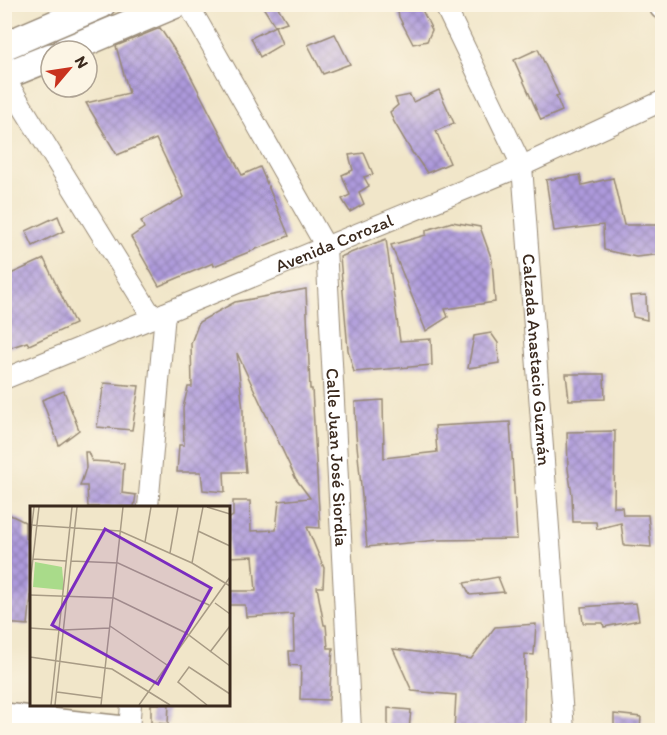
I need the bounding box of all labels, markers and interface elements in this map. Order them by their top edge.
north arrow [39,39,99,99]
text: N [71,53,93,71]
street label: Avenida Corozal [272,209,396,277]
street label: Calzada Anastacio Guzmán [518,253,555,466]
street label: Calle Juan José Siordia [321,367,353,548]
inset map [30,506,230,705]

